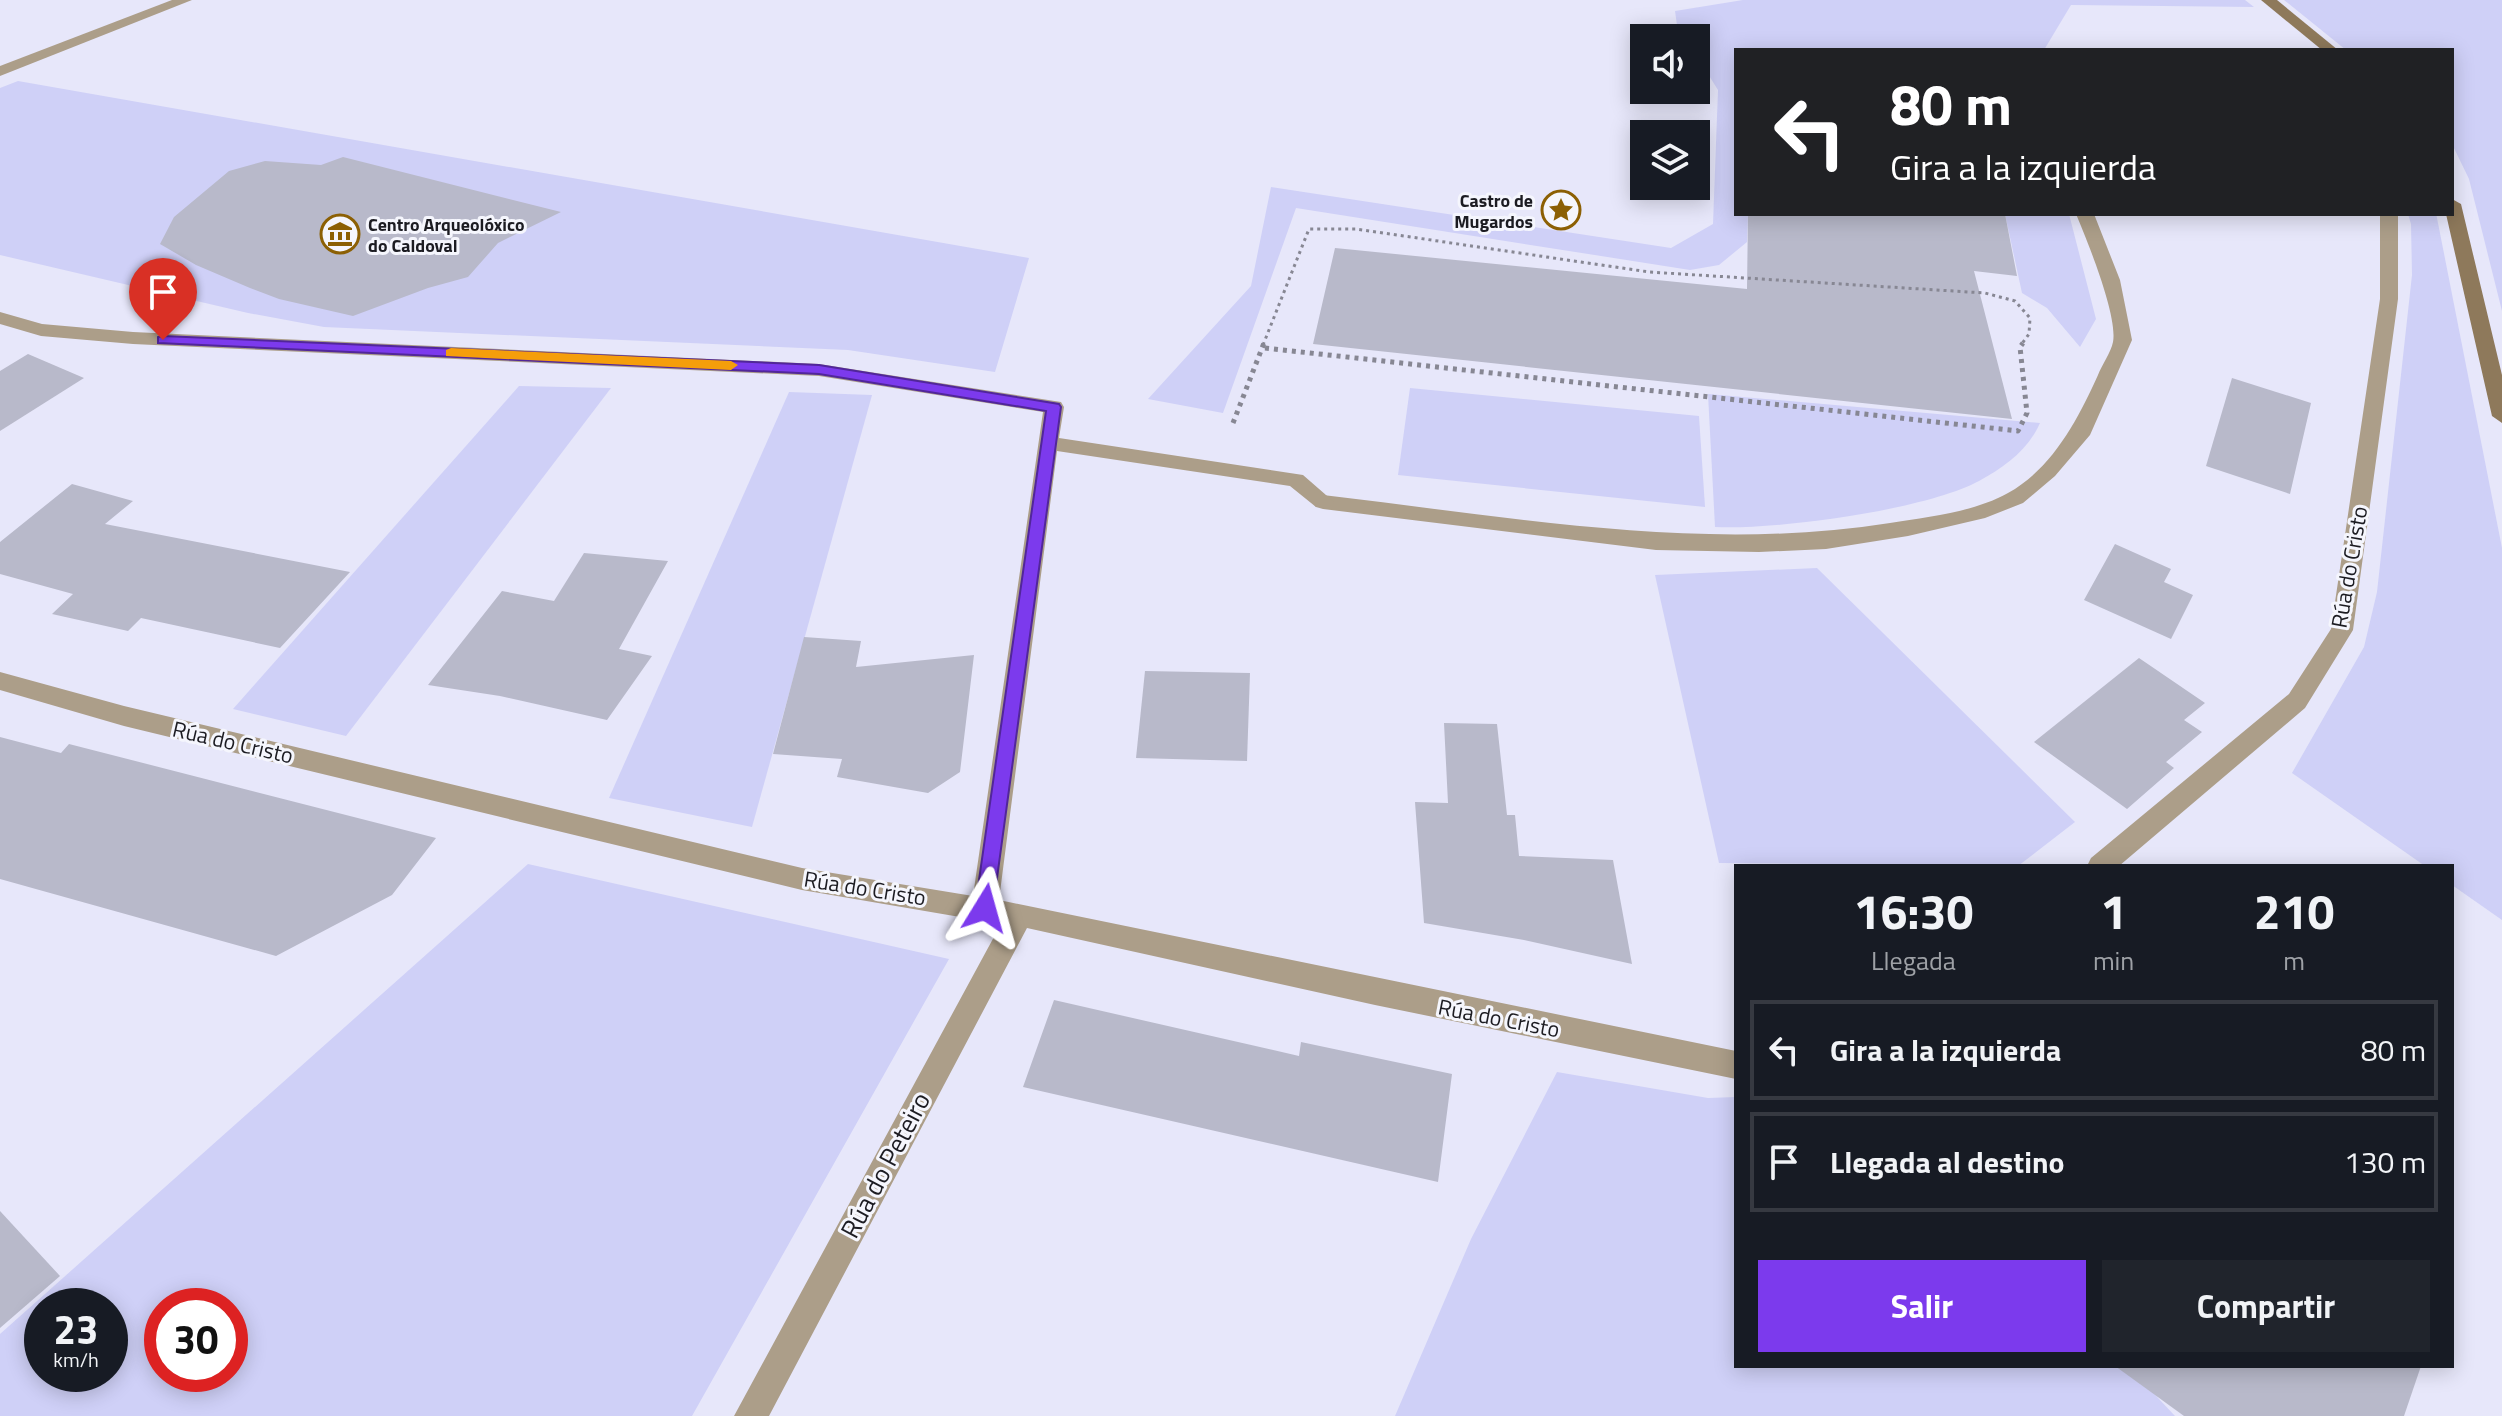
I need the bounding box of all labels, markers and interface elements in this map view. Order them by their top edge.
map controls [1630,24,1710,200]
button: sound [1630,24,1710,104]
text: 80 m [1890,62,2012,147]
icon: left [1758,80,1862,184]
button: layers [1630,120,1710,200]
text: Gira a la izquierda [1890,139,2156,194]
place label: Castro de Mugardos [1454,187,1533,235]
place icon: Castro de Mugardos [1540,189,1582,231]
place label: Centro Arqueolóxico do Caldoval [368,211,525,259]
museum icon: Centro Arqueolóxico do Caldoval [319,213,361,255]
pin [129,258,197,340]
icon: arrive [141,270,185,314]
street label: Rúa do Cristo [2322,503,2376,631]
street label: Rúa do Cristo [169,712,297,772]
street label: Rúa do Cristo [802,862,928,914]
position arrow [943,866,1027,950]
text: 16:30 [1854,875,1973,948]
text: 1 [2100,875,2127,948]
text: 210 [2254,875,2334,948]
text: Llegada [1871,941,1956,980]
text: min [2093,941,2134,980]
text: m [2283,941,2305,980]
street label: Rúa do Cristo [1435,990,1563,1046]
text: Gira a la izquierda [1830,1027,2061,1073]
text: 80 m [2361,1027,2426,1073]
icon: left [1762,1028,1806,1072]
street label: Rúa do Peteiro [830,1085,940,1245]
text: Llegada al destino [1830,1139,2064,1185]
text: 130 m [2344,1139,2426,1185]
icon: arrive [1762,1140,1806,1184]
button: Salir [1758,1260,2086,1352]
button: Compartir [2102,1260,2430,1352]
speed limit sign: 30 [144,1288,248,1392]
text: 23 [54,1299,98,1360]
text: km/h [53,1344,99,1375]

